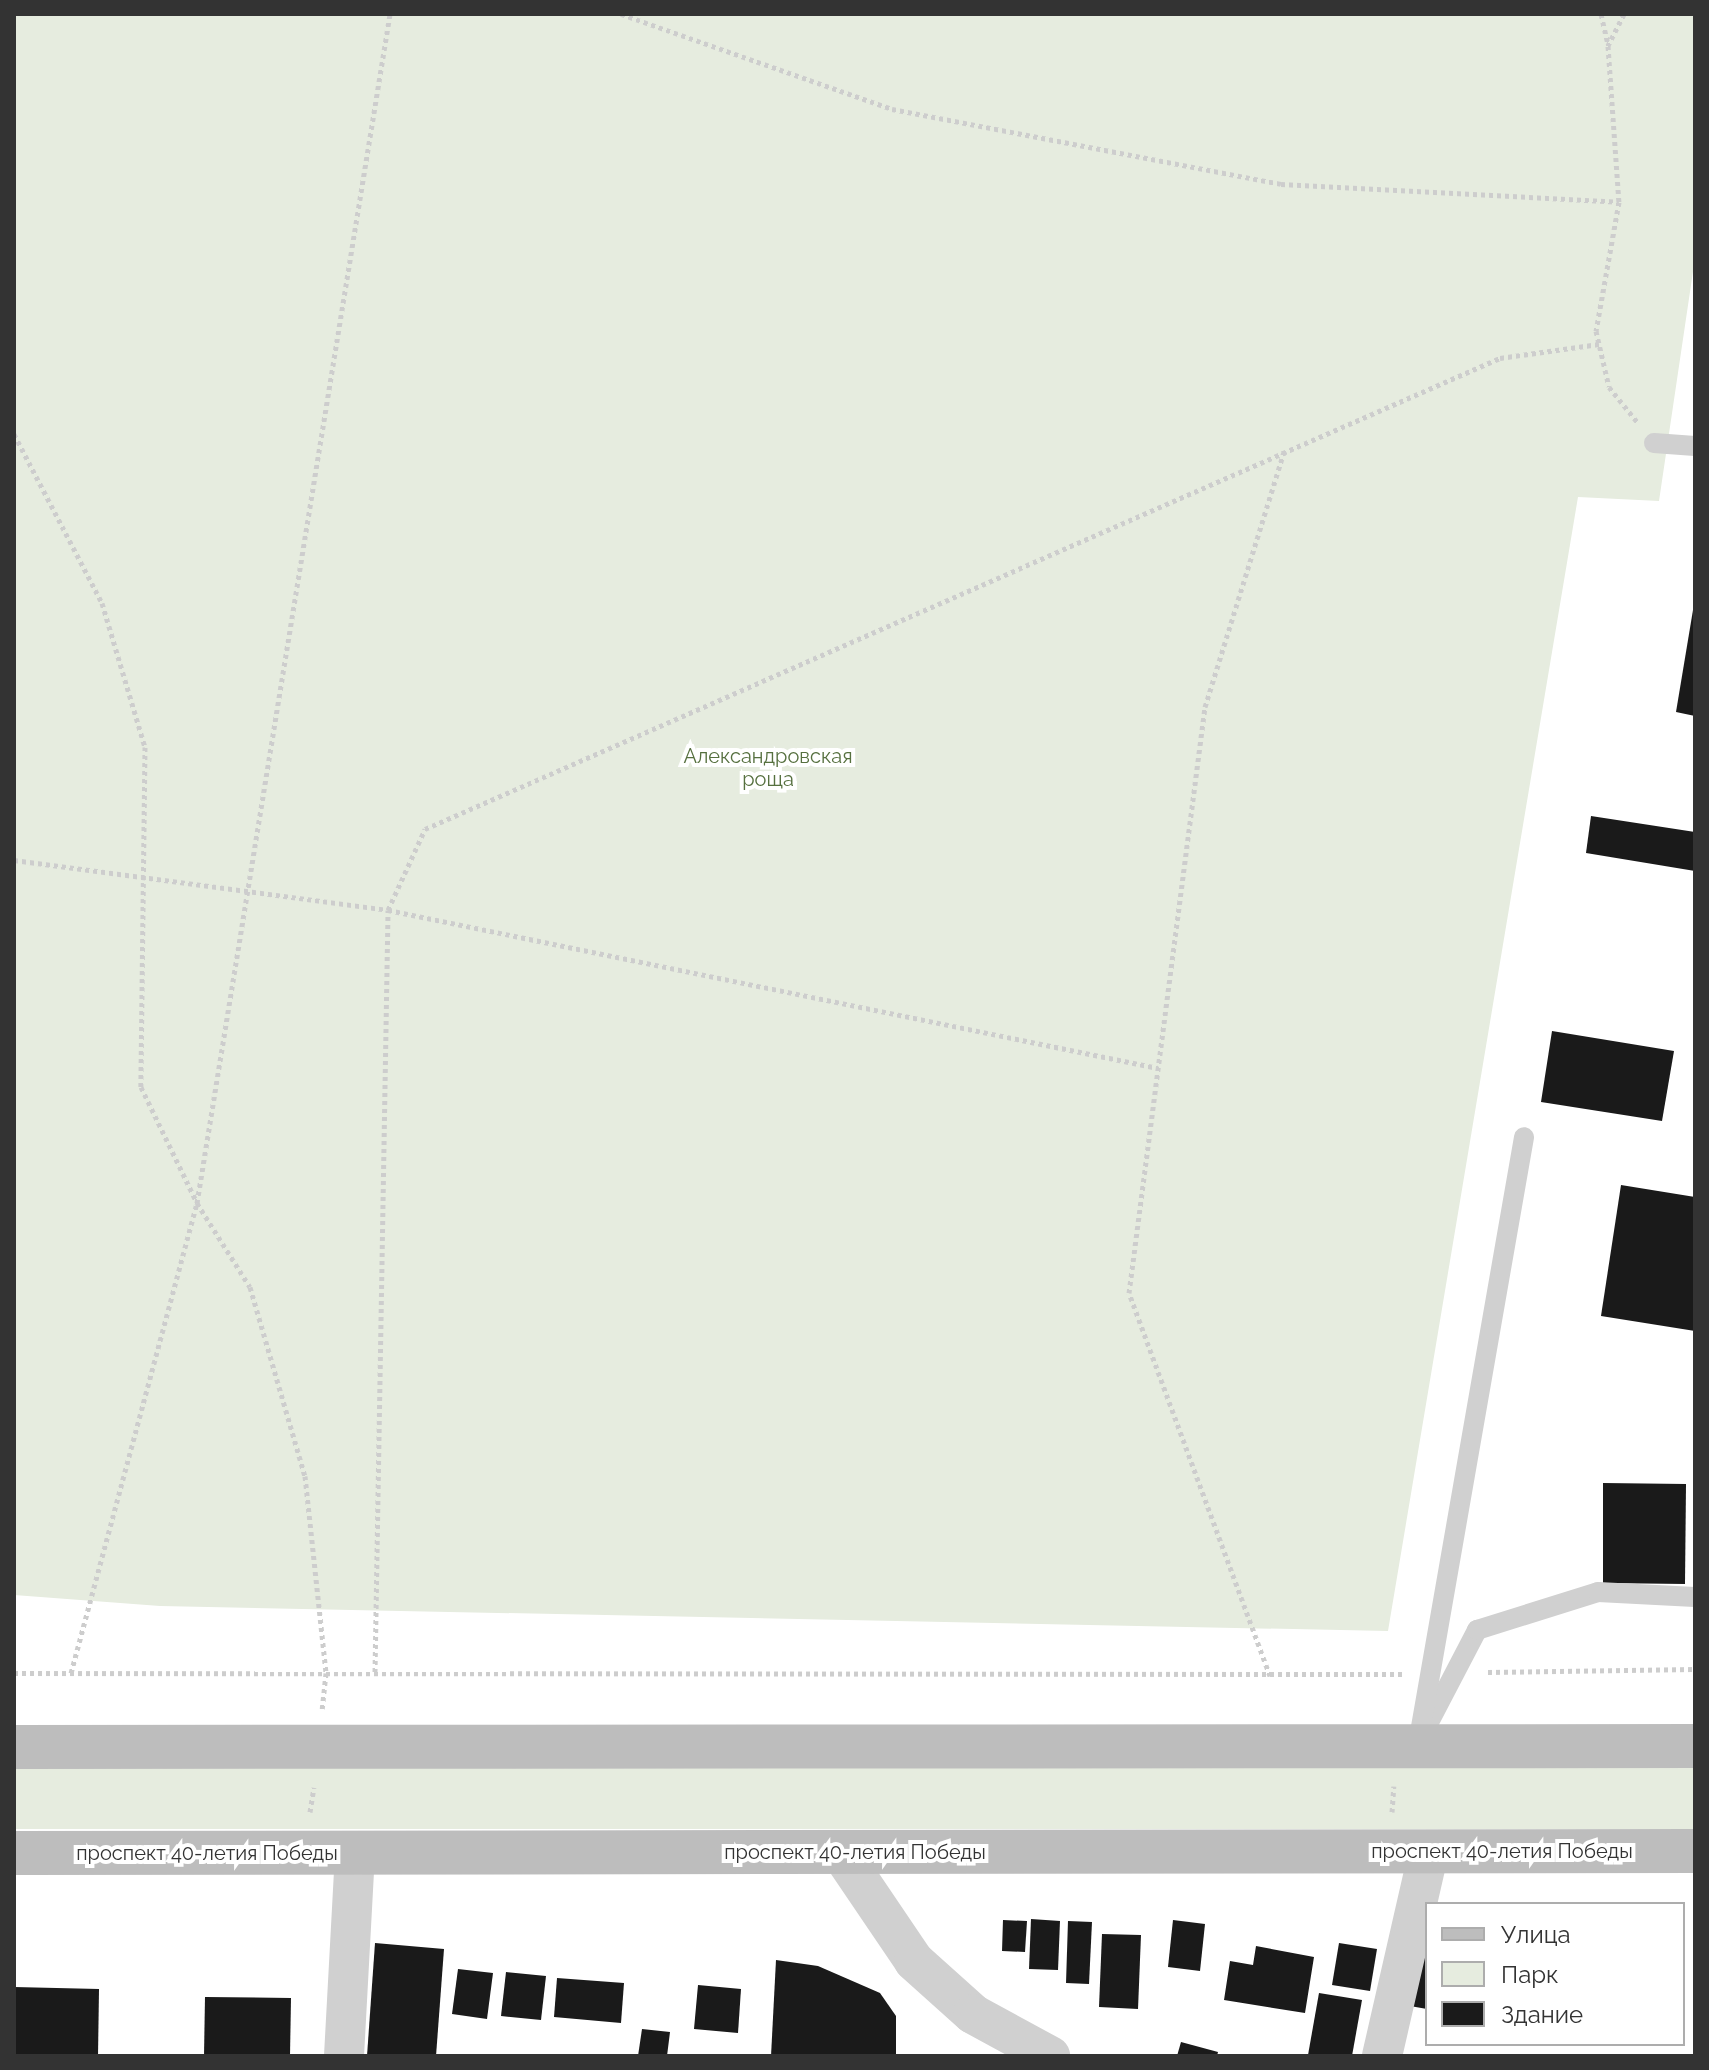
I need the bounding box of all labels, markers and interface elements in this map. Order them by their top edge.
park label: Александровская роща [683,744,853,791]
street label: проспект 40-летия Победы [1371,1839,1633,1863]
street label: проспект 40-летия Победы [724,1840,986,1864]
street label: проспект 40-летия Победы [76,1841,338,1865]
legend [1425,1902,1685,2046]
text: Улица [1501,1920,1571,1949]
text: Парк [1501,1960,1559,1989]
text: Здание [1501,2000,1583,2029]

